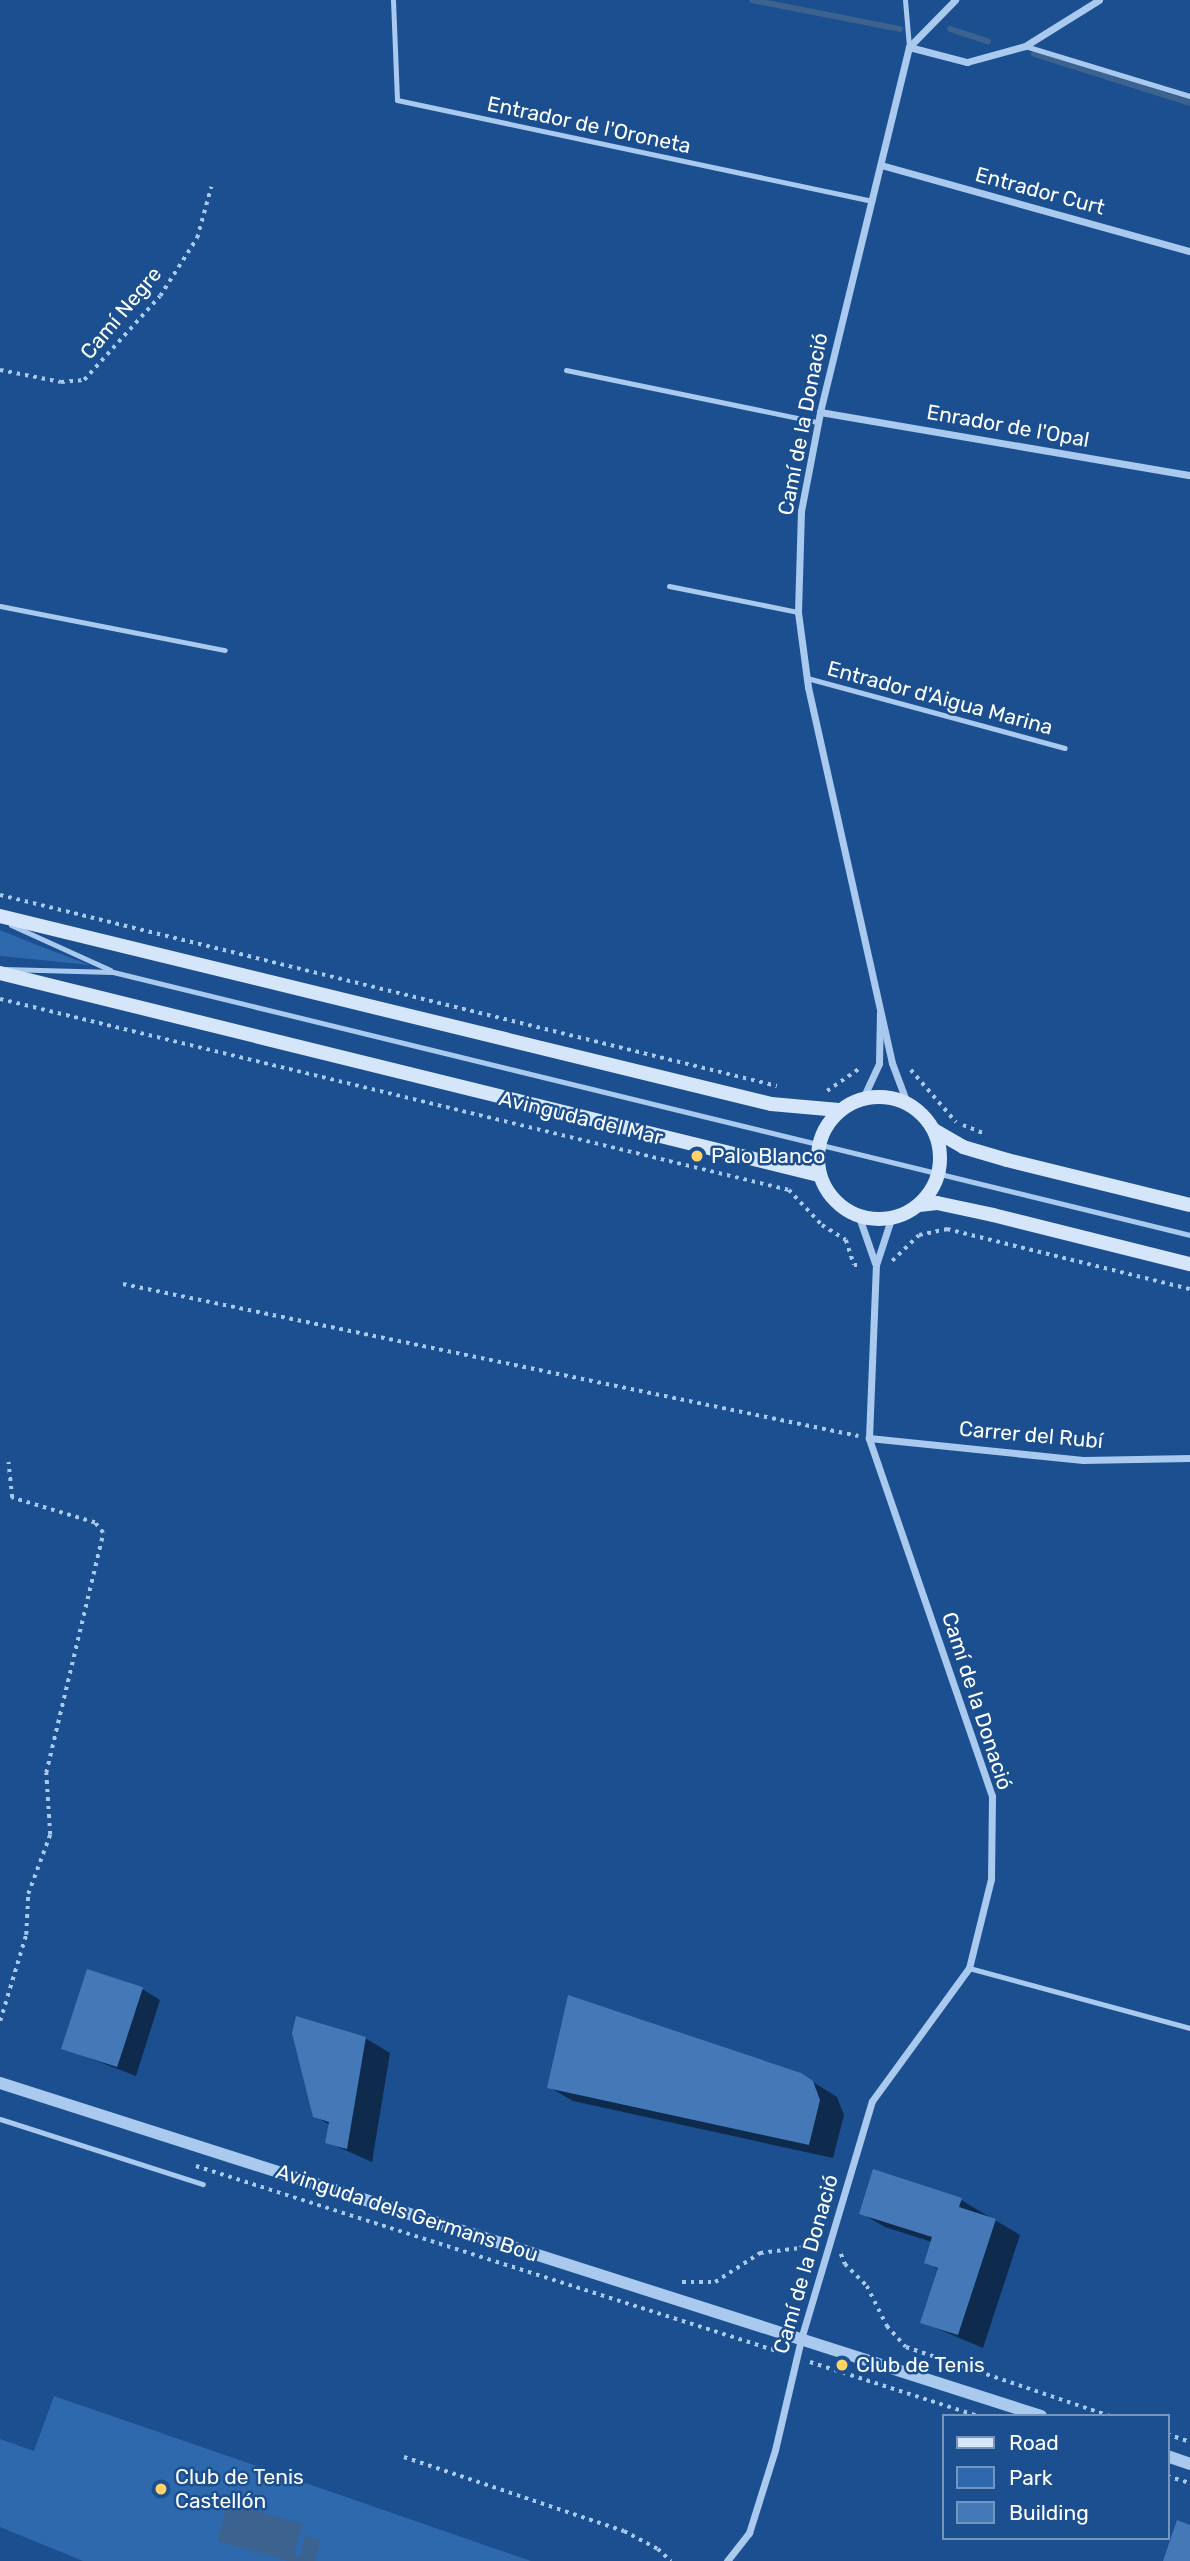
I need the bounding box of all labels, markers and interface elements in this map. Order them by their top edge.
street label: Entrador de l'Oroneta [485,91,693,159]
street label: Entrador Curt [972,162,1108,220]
street label: Camí Negre [75,262,167,364]
street label: Camí de la Donació [773,331,833,517]
street label: Enrador de l'Opal [925,399,1091,453]
street label: Entrador d'Aigua Marina [824,656,1056,740]
street label: Avinguda del Mar [496,1085,666,1151]
place label: Palo Blanco [711,1143,825,1169]
marker: Palo Blanco [689,1148,705,1164]
street label: Carrer del Rubí [958,1416,1104,1454]
street label: Camí de la Donació [936,1609,1018,1793]
street label: Avinguda dels Germans Bou [273,2159,541,2267]
street label: Camí de la Donació [768,2171,844,2357]
place label: Club de Tenis [856,2352,985,2378]
marker: Club de Tenis [834,2357,850,2373]
legend [942,2414,1169,2540]
text: Road [1009,2430,1059,2455]
place label: Club de Tenis Castellón [175,2464,304,2514]
text: Park [1009,2465,1053,2490]
marker: Club de Tenis Castellón [153,2481,169,2497]
text: Building [1009,2500,1089,2525]

